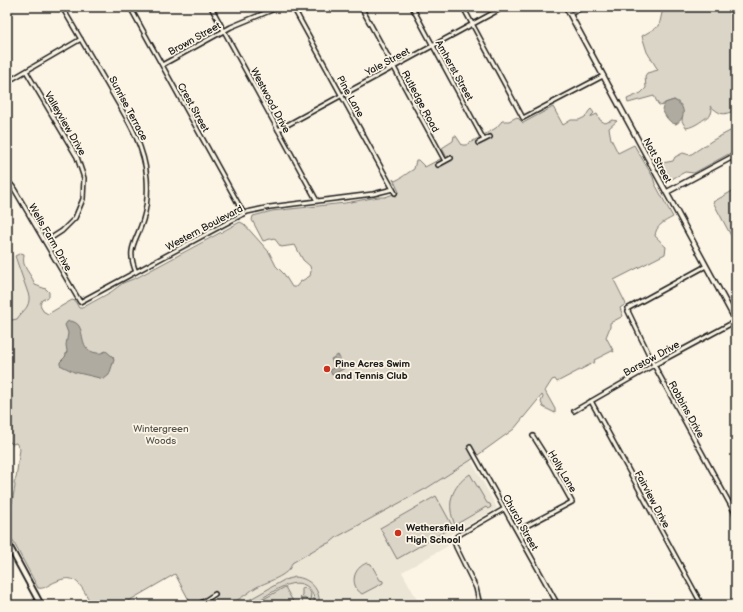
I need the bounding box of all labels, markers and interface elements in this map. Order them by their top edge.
street label: Brown Street [166,20,223,58]
street label: Amherst Street [433,38,476,103]
street label: Yale Street [362,45,412,79]
street label: Westwood Drive [248,66,292,135]
street label: Rutledge Road [399,69,442,135]
street label: Sunrise Terrace [106,74,150,143]
street label: Pine Lane [334,74,366,119]
street label: Crest Street [175,81,212,134]
street label: Valleyview Drive [42,89,88,158]
street label: Nott Street [640,136,674,185]
street label: Wells Farm Drive [26,202,74,273]
street label: Western Boulevard [164,202,245,253]
street label: Barstow Drive [621,338,682,379]
place label: Pine Acres Swim and Tennis Club [335,358,411,382]
marker: Pine Acres Swim and Tennis Club [322,364,332,374]
street label: Robbins Drive [666,379,707,440]
park label: Wintergreen Woods [133,423,189,447]
street label: Holly Lane [545,448,579,495]
street label: Fairview Drive [632,469,672,530]
street label: Church Street [500,492,540,553]
place label: Wethersfield High School [406,522,464,546]
marker: Wethersfield High School [393,528,403,538]

